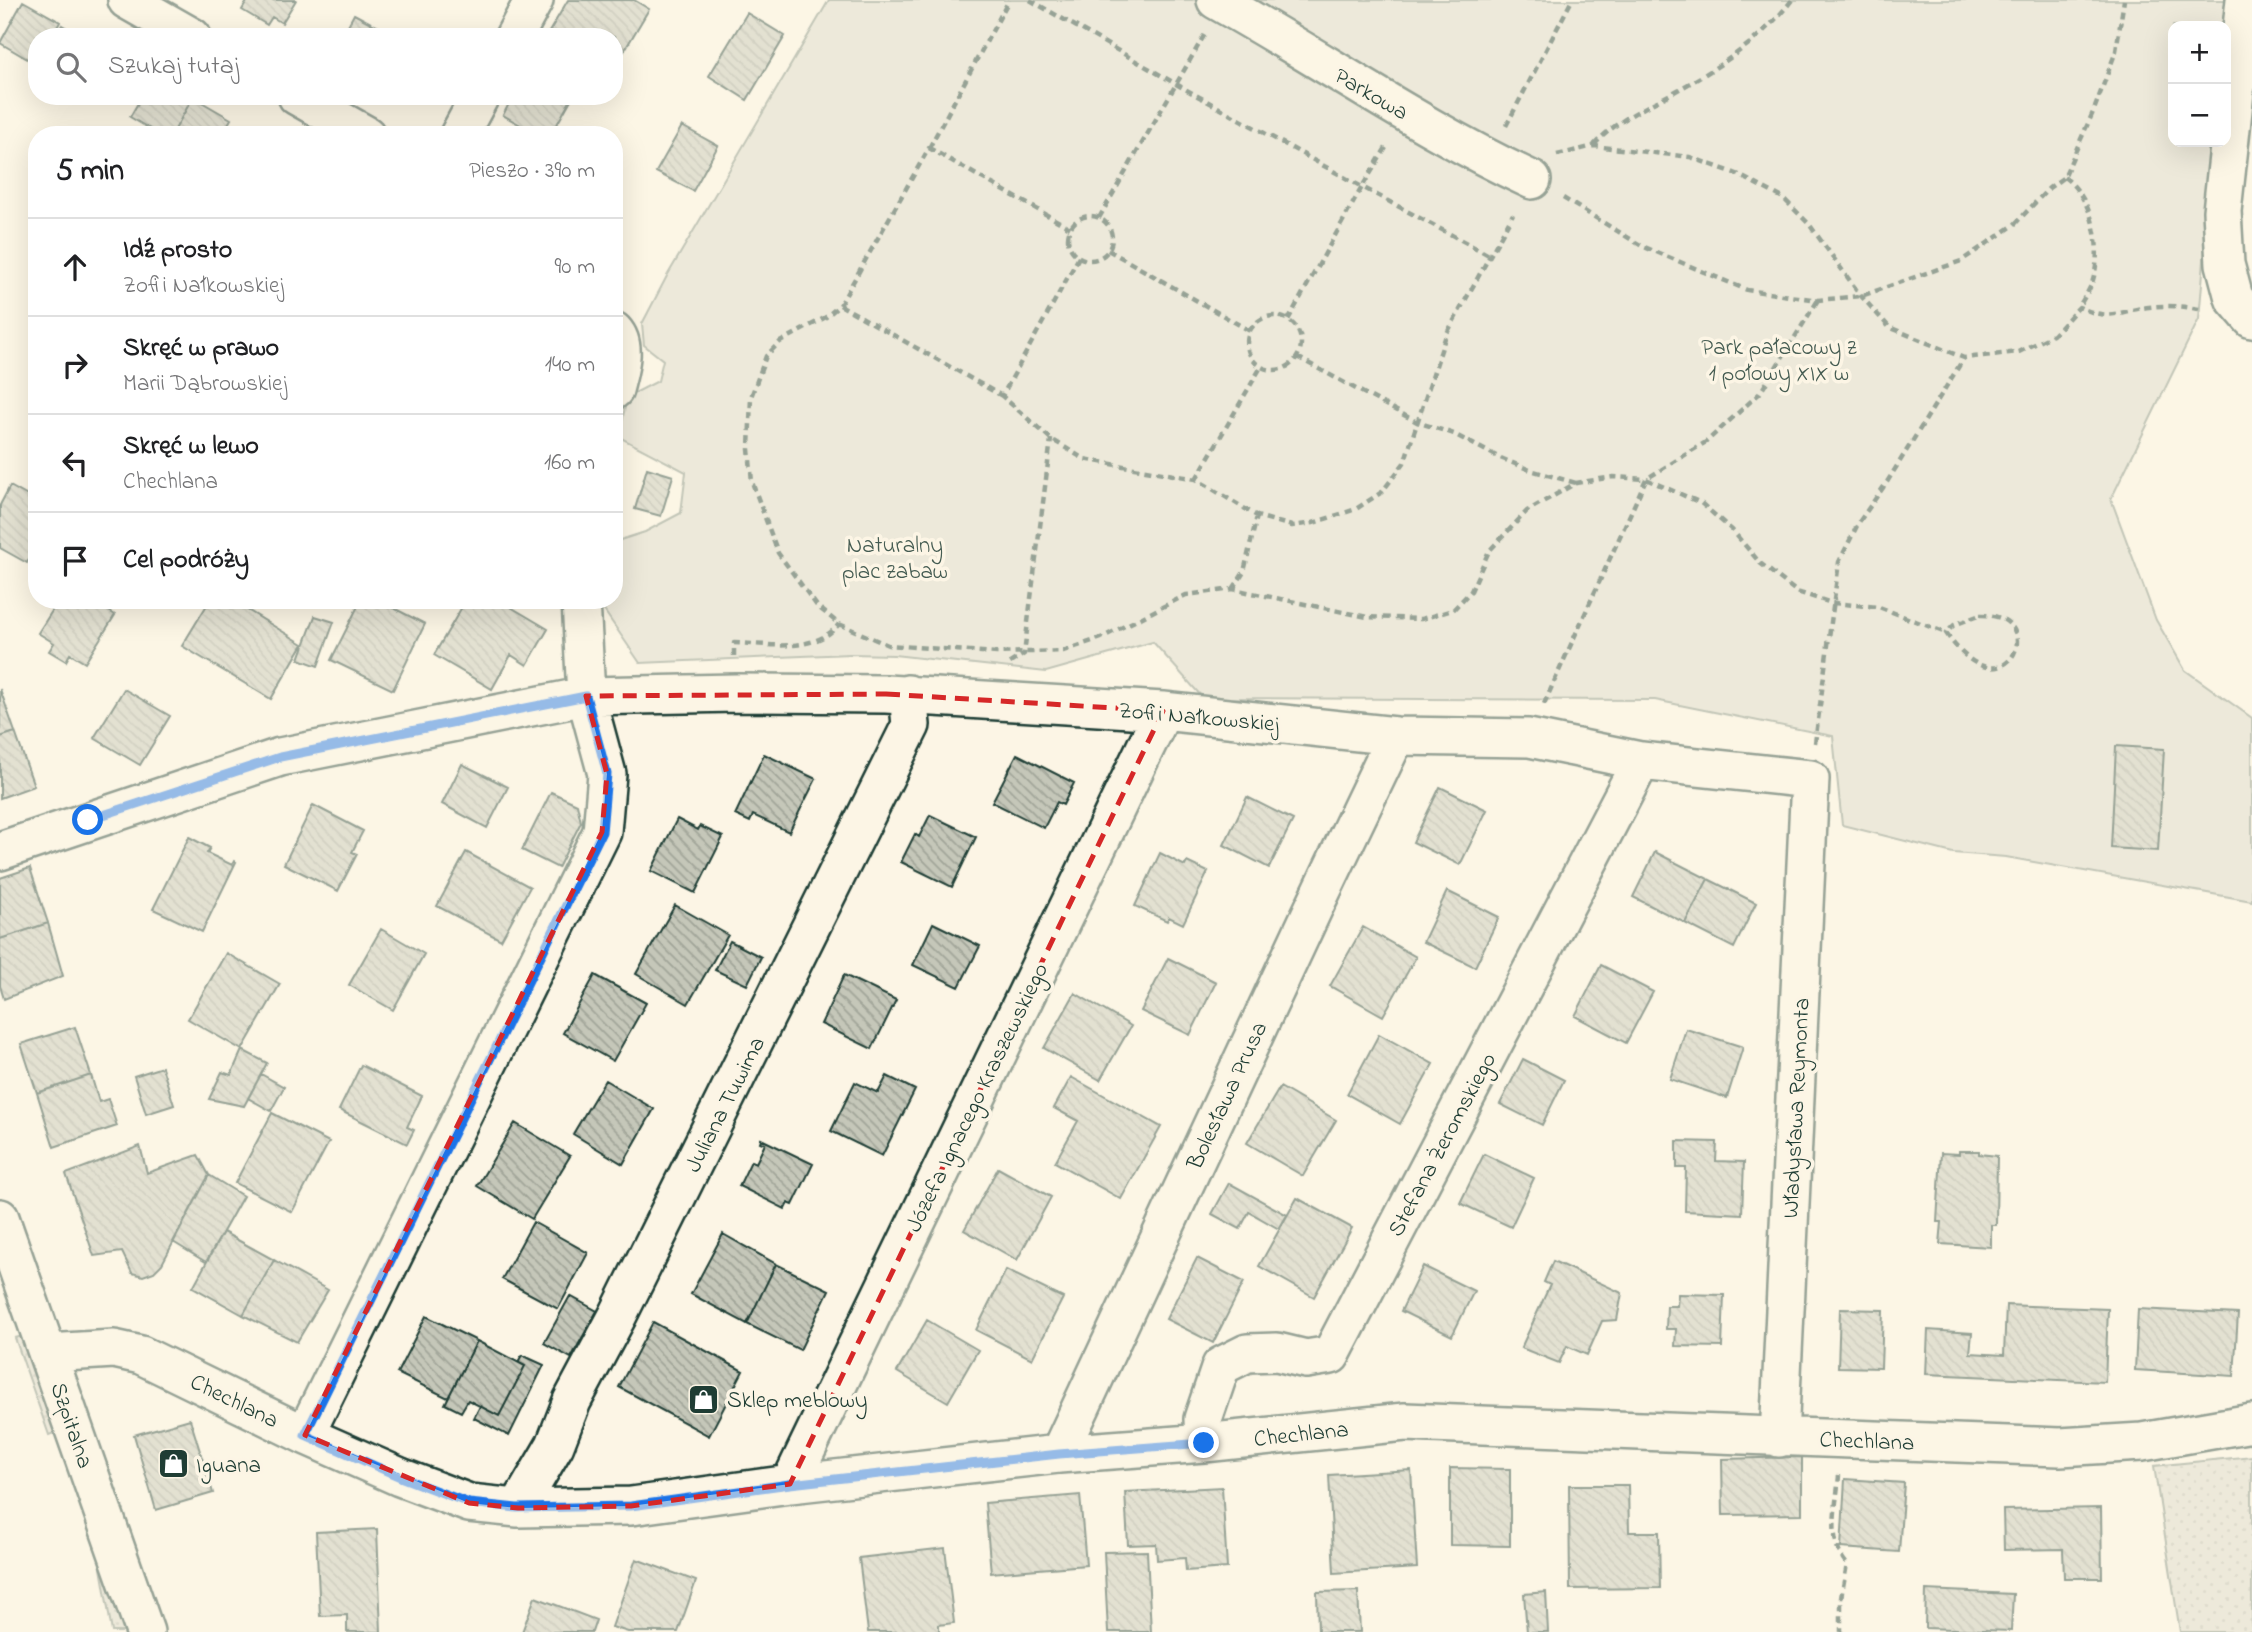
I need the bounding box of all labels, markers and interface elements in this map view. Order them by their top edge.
map controls [2168,21,2231,147]
button: + [2168,21,2231,84]
search box [28,28,623,105]
icon: search [52,48,90,86]
text: Szukaj tutaj [108,48,239,86]
street label: Parkowa [1327,61,1414,130]
button: − [2168,84,2231,147]
text: 5 min [56,150,124,194]
text: Pieszo · 390 m [469,155,595,188]
text: Idź prosto [123,232,232,270]
icon: ahead [56,248,94,286]
text: 90 m [555,251,595,284]
text: Zofii Nałkowskiej [123,270,284,303]
text: Skręć w prawo [123,330,279,368]
park label: Park pałacowy z 1 połowy XIX w [1701,332,1857,393]
icon: right [56,346,94,384]
text: 140 m [545,349,595,382]
text: Marii Dąbrowskiej [123,368,287,401]
text: Skręć w lewo [123,428,259,466]
icon: left [56,444,94,482]
text: 160 m [544,447,595,480]
text: Chechlana [123,466,218,499]
park label: Naturalny plac zabaw [842,530,948,589]
icon: arrive [56,542,94,580]
text: Cel podróży [123,542,249,580]
street label: Zofii Nałkowskiej [1117,695,1282,742]
route start [72,804,103,835]
street label: Józefa Ignacego Kraszewskiego [899,958,1059,1239]
street label: Władysława Reymonta [1775,997,1822,1219]
street label: Bolesława Prusa [1179,1017,1277,1176]
street label: Juliana Tuwima [678,1031,775,1179]
street label: Stefana Żeromskiego [1381,1047,1507,1244]
street label: Chechlana [184,1367,284,1438]
street label: Szpitalna [41,1378,101,1473]
shop icon: Sklep meblowy [687,1382,721,1416]
place label: Sklep meblowy [727,1385,868,1420]
street label: Chechlana [1252,1414,1350,1457]
street label: Chechlana [1819,1424,1915,1461]
route end [1188,1427,1219,1458]
shop icon: Iguana [156,1447,190,1481]
place label: Iguana [196,1450,261,1484]

